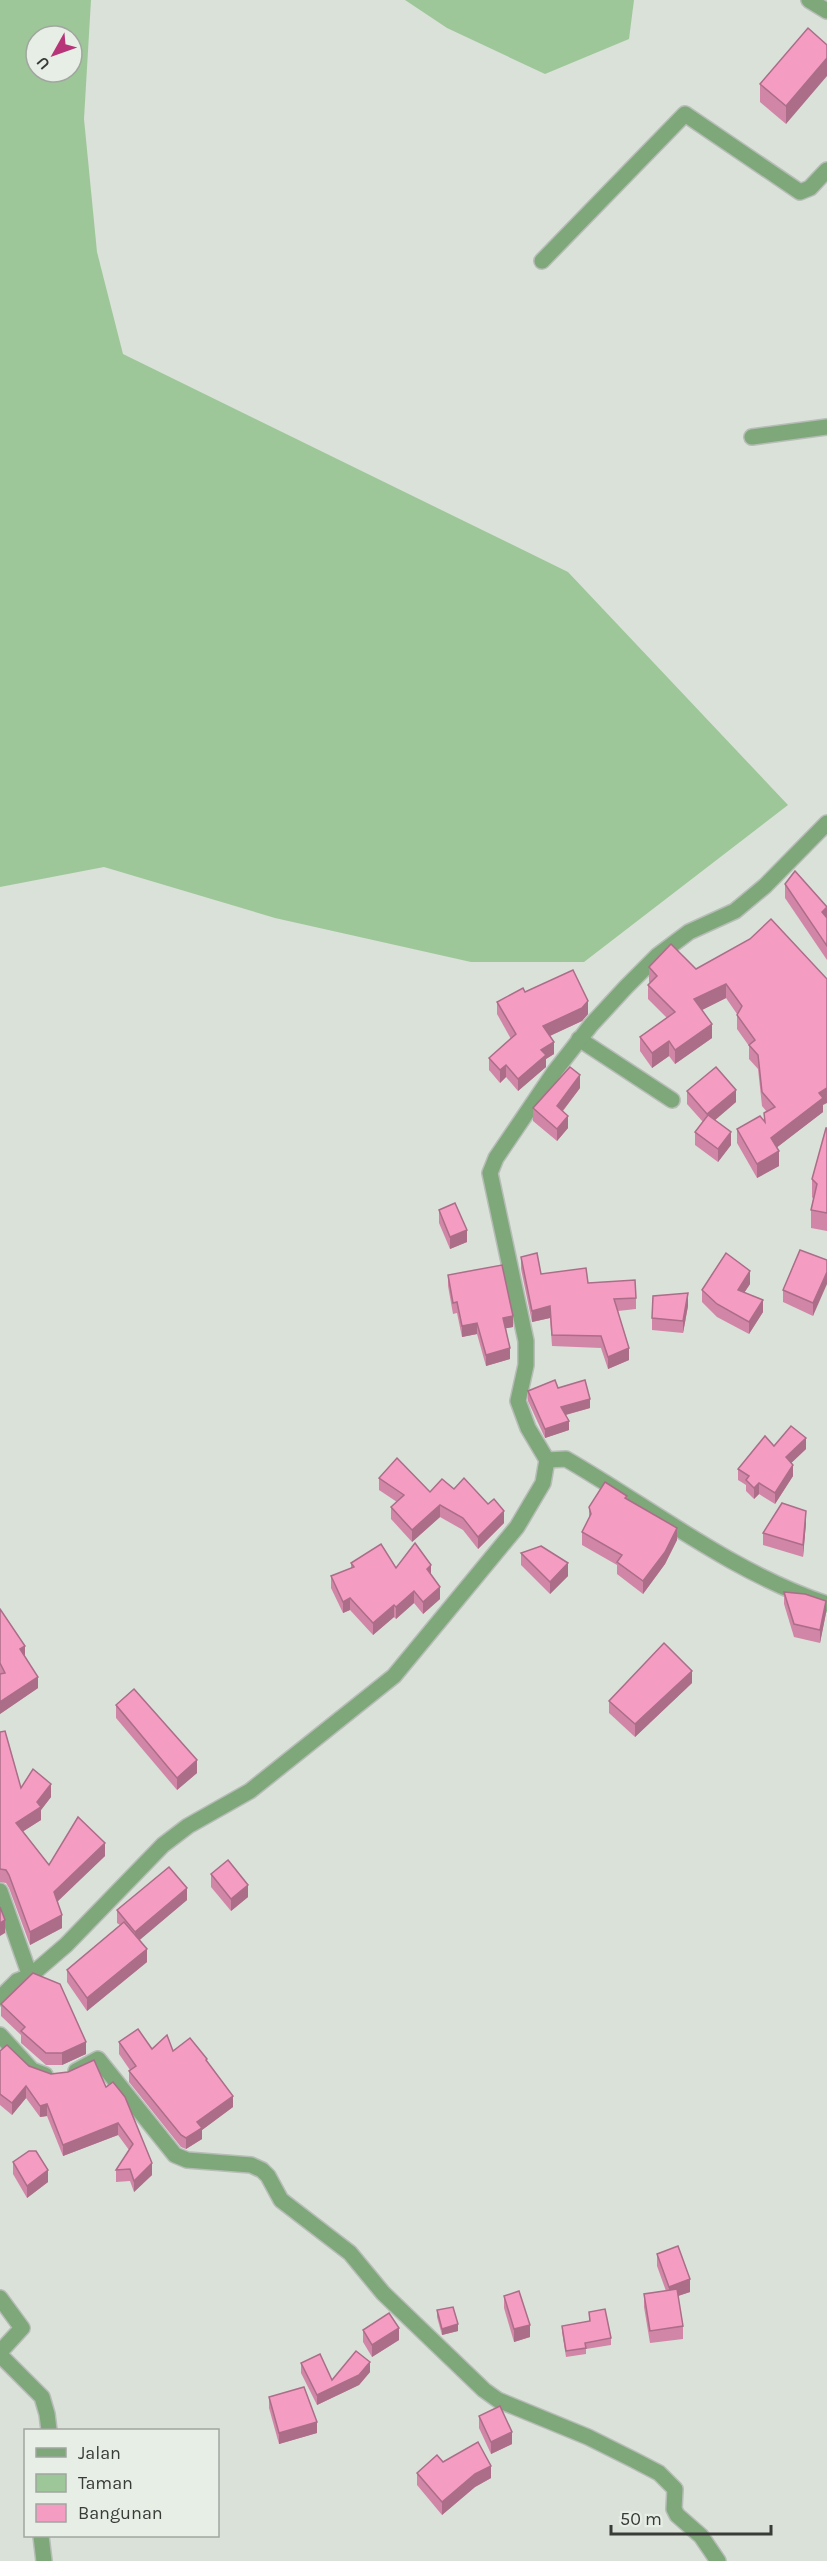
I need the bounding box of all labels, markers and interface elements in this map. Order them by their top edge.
north arrow [24,24,84,84]
text: U [32,53,54,74]
legend [24,2429,219,2537]
text: Jalan [78,2442,121,2464]
text: Taman [78,2472,133,2494]
scale bar [611,2498,772,2536]
text: Bangunan [78,2502,163,2524]
text: 50 m [620,2508,662,2530]

